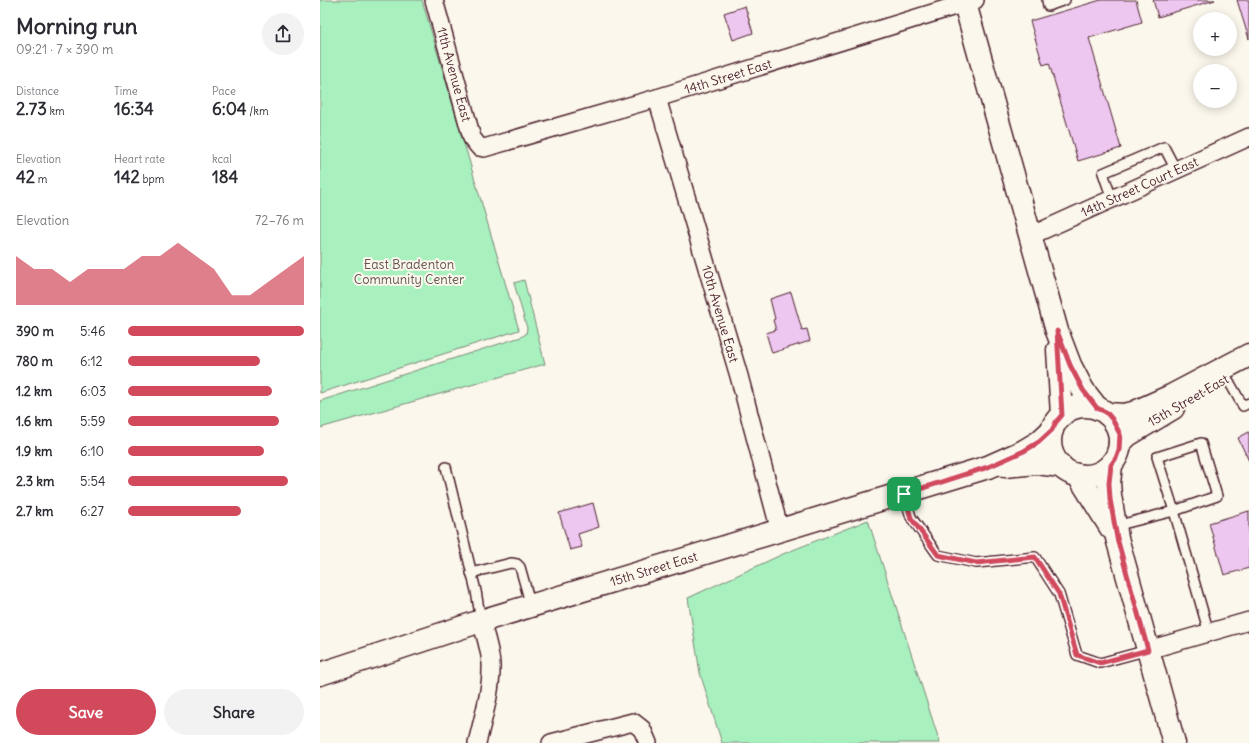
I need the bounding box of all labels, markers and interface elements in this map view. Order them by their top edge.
text: Morning run [16,12,138,40]
map controls [1193,12,1237,108]
button: + [1193,12,1237,56]
button: share [262,13,304,55]
street label: 11th Avenue East [433,25,475,124]
text: 09:21 · 7 × 390 m [16,41,113,58]
street label: 14th Street East [682,55,775,98]
button: − [1193,64,1237,108]
text: Distance [16,84,59,98]
text: Time [114,84,138,98]
text: Pace [212,84,236,98]
text: 2.73 [16,98,47,120]
text: 16:34 [114,98,154,120]
text: 6:04 [212,98,247,120]
text: km [47,104,65,118]
text: /km [247,104,269,118]
text: Elevation [16,152,61,166]
text: Heart rate [114,152,165,166]
text: kcal [212,152,232,166]
street label: 14th Street Court East [1078,153,1201,221]
text: 42 [16,166,35,188]
text: 142 [114,166,140,188]
text: 184 [212,166,238,188]
text: m [35,172,47,186]
text: bpm [140,172,165,186]
text: Elevation [16,212,69,229]
text: 72–76 m [255,212,304,229]
park label: East Bradenton Community Center [354,256,465,288]
street label: 10th Avenue East [698,263,743,365]
text: 390 m [16,323,54,340]
text: 5:46 [80,323,105,340]
text: 780 m [16,353,53,370]
text: 6:12 [80,353,103,370]
street label: 15th Street East [1145,370,1232,430]
text: 1.2 km [16,383,52,400]
text: 6:03 [80,383,106,400]
text: 1.6 km [16,413,52,430]
text: 5:59 [80,413,105,430]
text: 1.9 km [16,443,52,460]
text: 6:10 [80,443,104,460]
text: 2.3 km [16,473,54,490]
text: 5:54 [80,473,105,490]
pin [887,477,921,511]
icon: arrive [893,483,915,505]
text: 2.7 km [16,503,53,520]
text: 6:27 [80,503,104,520]
street label: 15th Street East [608,548,700,590]
button: Save [16,689,156,735]
button: Share [164,689,304,735]

